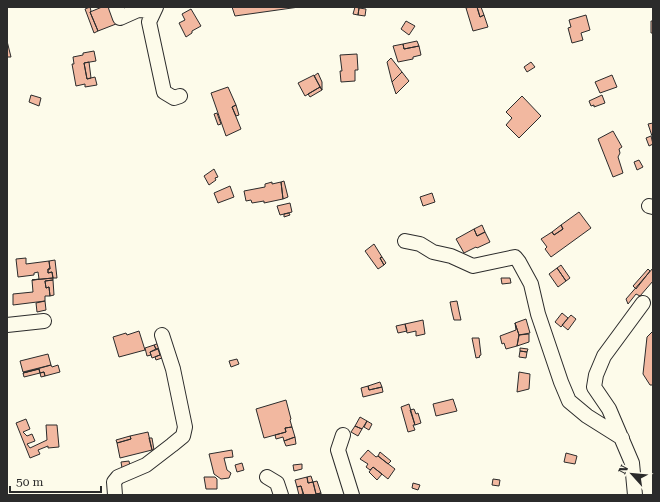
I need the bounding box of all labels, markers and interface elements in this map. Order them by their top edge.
north arrow [612,454,652,494]
text: N [616,462,631,476]
scale bar [10,468,101,494]
text: 50 m [16,475,43,489]

